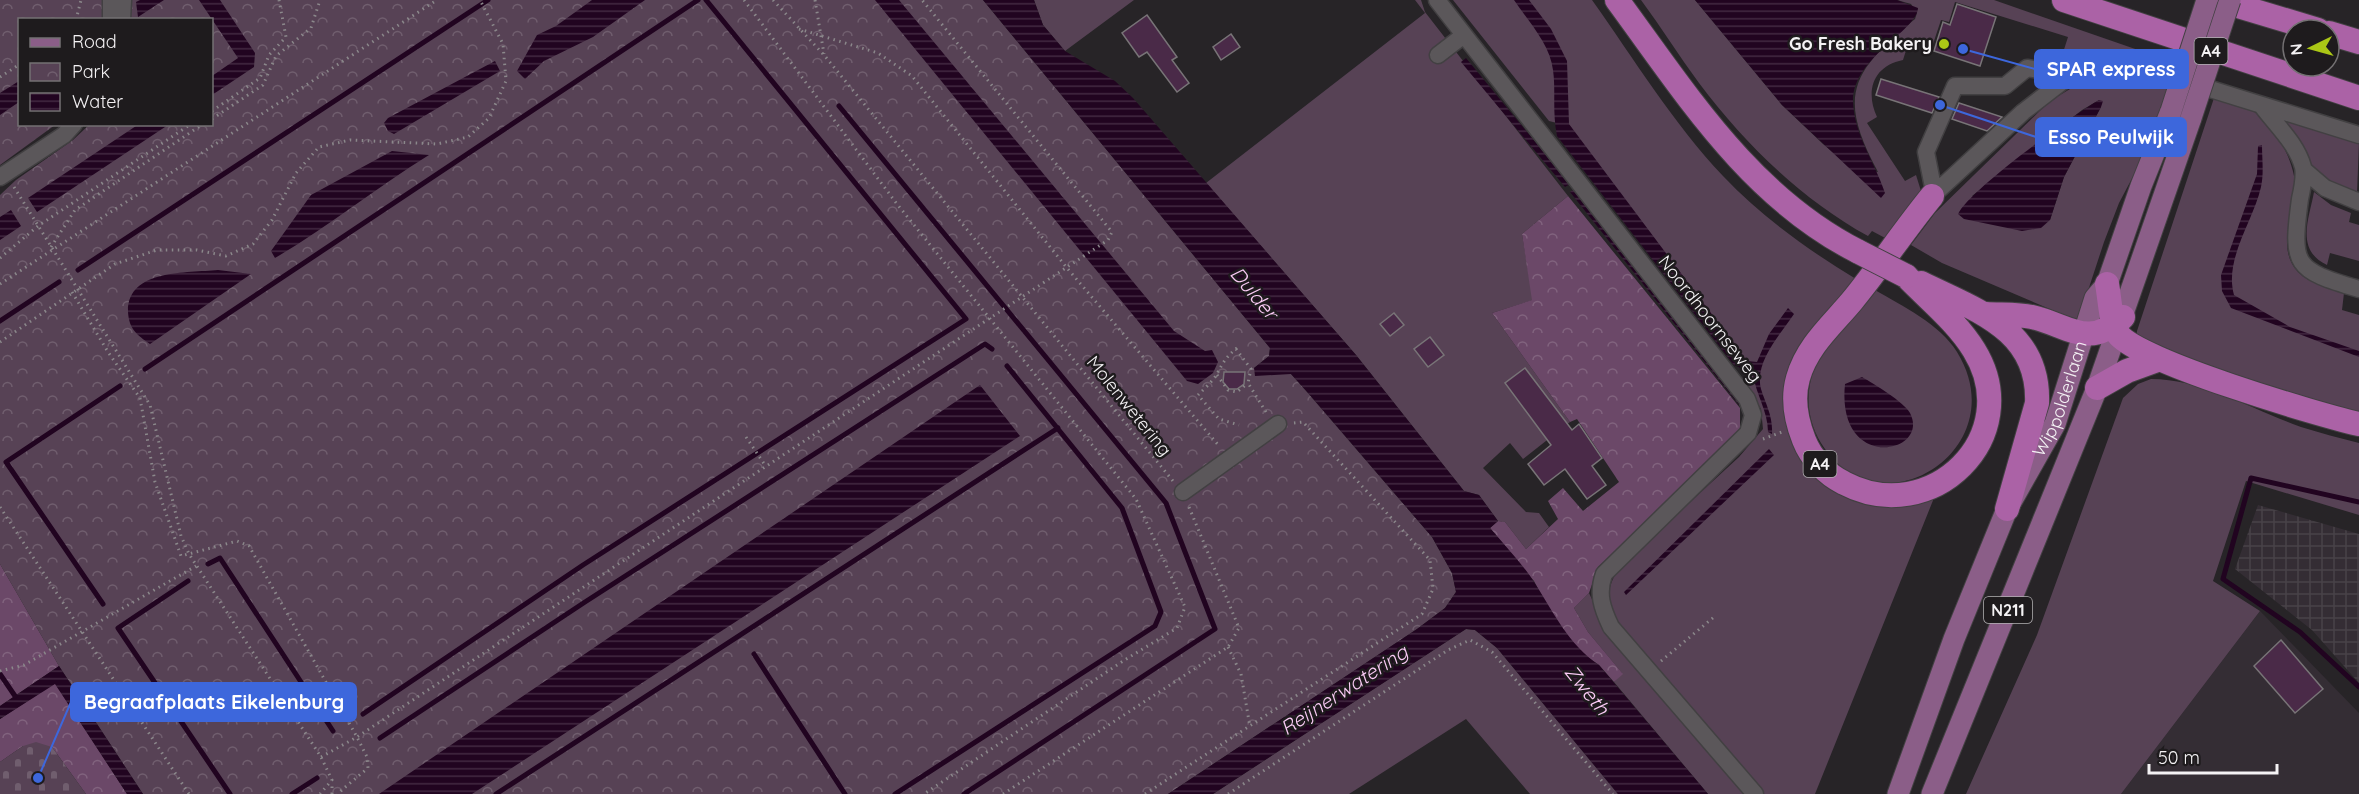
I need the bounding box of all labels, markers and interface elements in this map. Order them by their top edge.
legend [18,18,213,126]
north arrow [2281,18,2341,78]
text: Road [72,30,117,53]
place label: Go Fresh Bakery [1789,32,1932,55]
marker: Go Fresh Bakery [1937,37,1951,51]
road number: A4 [2194,38,2228,64]
text: N [2286,43,2307,56]
callout: SPAR express [2035,50,2188,88]
text: SPAR express [2047,56,2175,81]
text: Park [72,60,110,83]
text: Water [72,90,123,113]
callout: Esso Peulwijk [2036,118,2186,156]
text: Esso Peulwijk [2048,124,2174,149]
street label: Noordhoornseweg [1654,251,1767,387]
water label: Dulder [1225,261,1285,326]
street label: Wippolderlaan [2027,338,2092,461]
street label: Molenwetering [1082,351,1177,461]
road number: A4 [1804,451,1836,477]
road number: N211 [1984,597,2032,623]
water label: Reijnerwatering [1275,638,1413,740]
water label: Zweth [1560,660,1616,720]
callout: Begraafplaats Eikelenburg [71,683,356,721]
text: Begraafplaats Eikelenburg [84,689,344,714]
scale bar [2149,737,2276,775]
text: 50 m [2158,746,2200,769]

